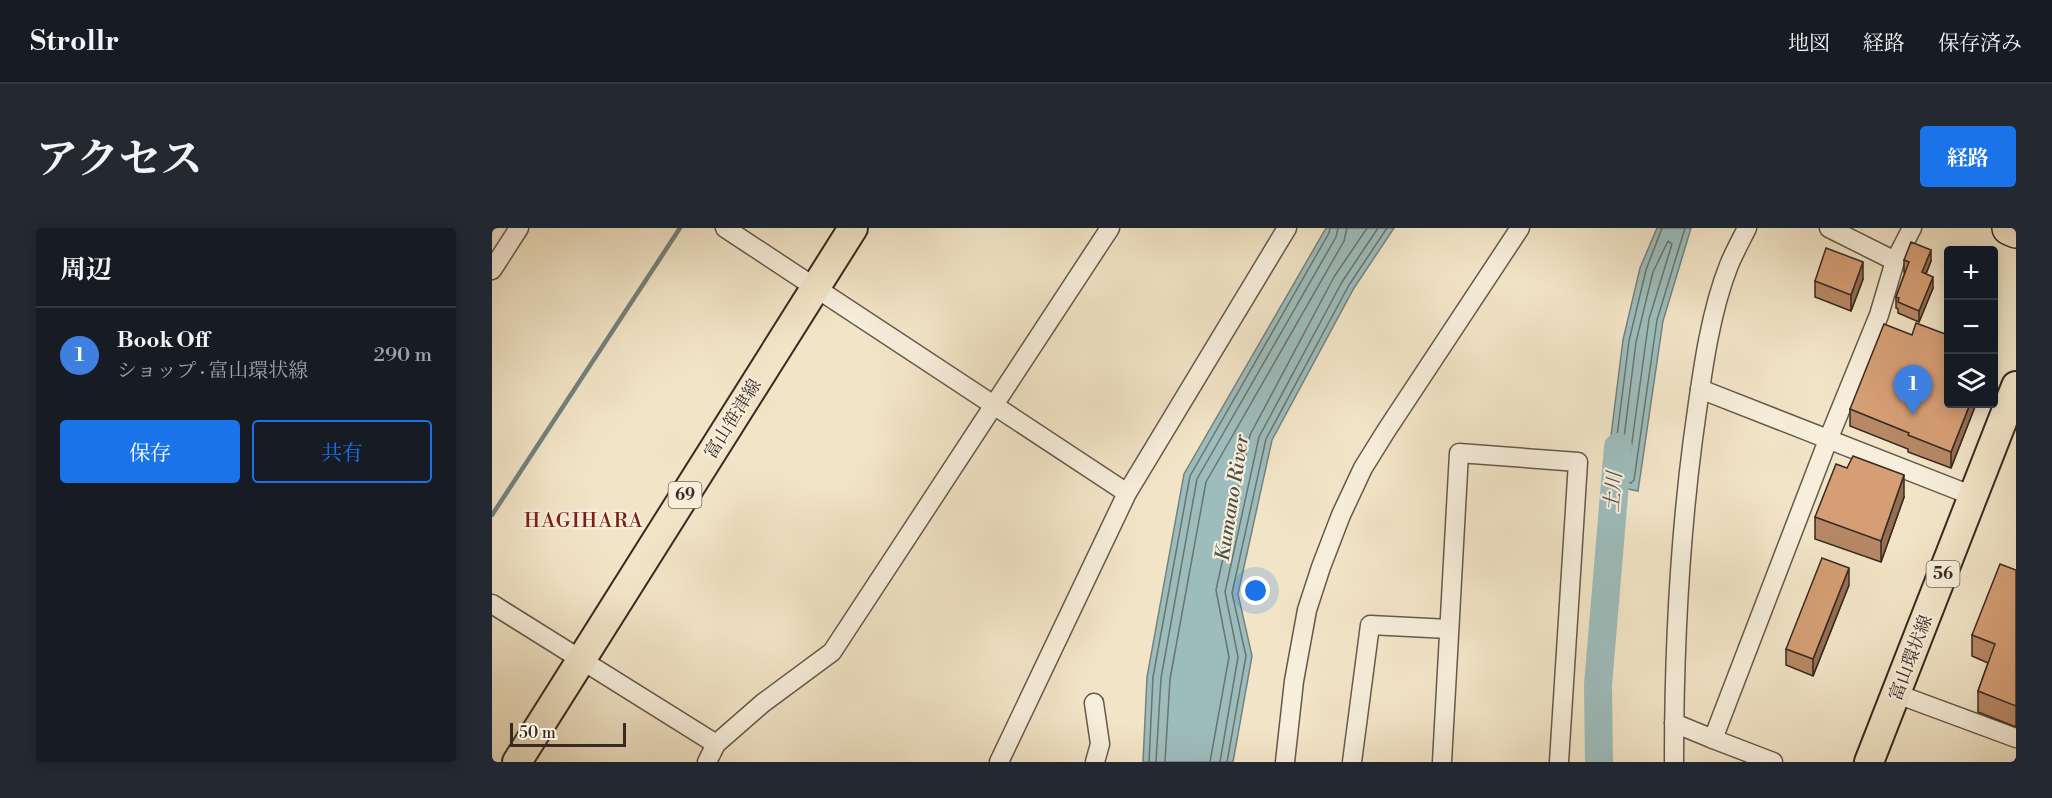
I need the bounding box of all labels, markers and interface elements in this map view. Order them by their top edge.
text: Strollr [30,24,119,59]
text: 地図 [1788,31,1830,57]
text: 経路 [1863,31,1905,57]
text: 保存済み [1938,31,2022,57]
button: 経路 [1920,126,2016,187]
text: アクセス [36,134,203,187]
map controls [1944,246,1998,408]
button: + [1944,246,1998,300]
text: 周辺 [60,254,112,286]
button: − [1944,300,1998,354]
text: Book Off [117,327,209,354]
text: 1 [75,343,84,368]
text: 290 m [374,343,432,368]
button: layers [1944,354,1998,408]
text: ショップ · 富山環状線 [117,359,308,384]
pin: 1 [1894,366,1932,415]
street label: 富山笹津線 [699,375,767,463]
button: 保存 [60,420,240,483]
button: 共有 [252,420,432,483]
water label: Kumano River [1211,433,1255,563]
water label: 土川 [1600,469,1628,513]
road number: 69 [668,482,702,508]
district label: HAGIHARA [524,509,644,534]
road number: 56 [1926,561,1960,587]
your location [1241,576,1270,605]
street label: 富山環状線 [1884,612,1938,704]
scale bar [510,720,626,748]
text: 50 m [519,723,556,743]

